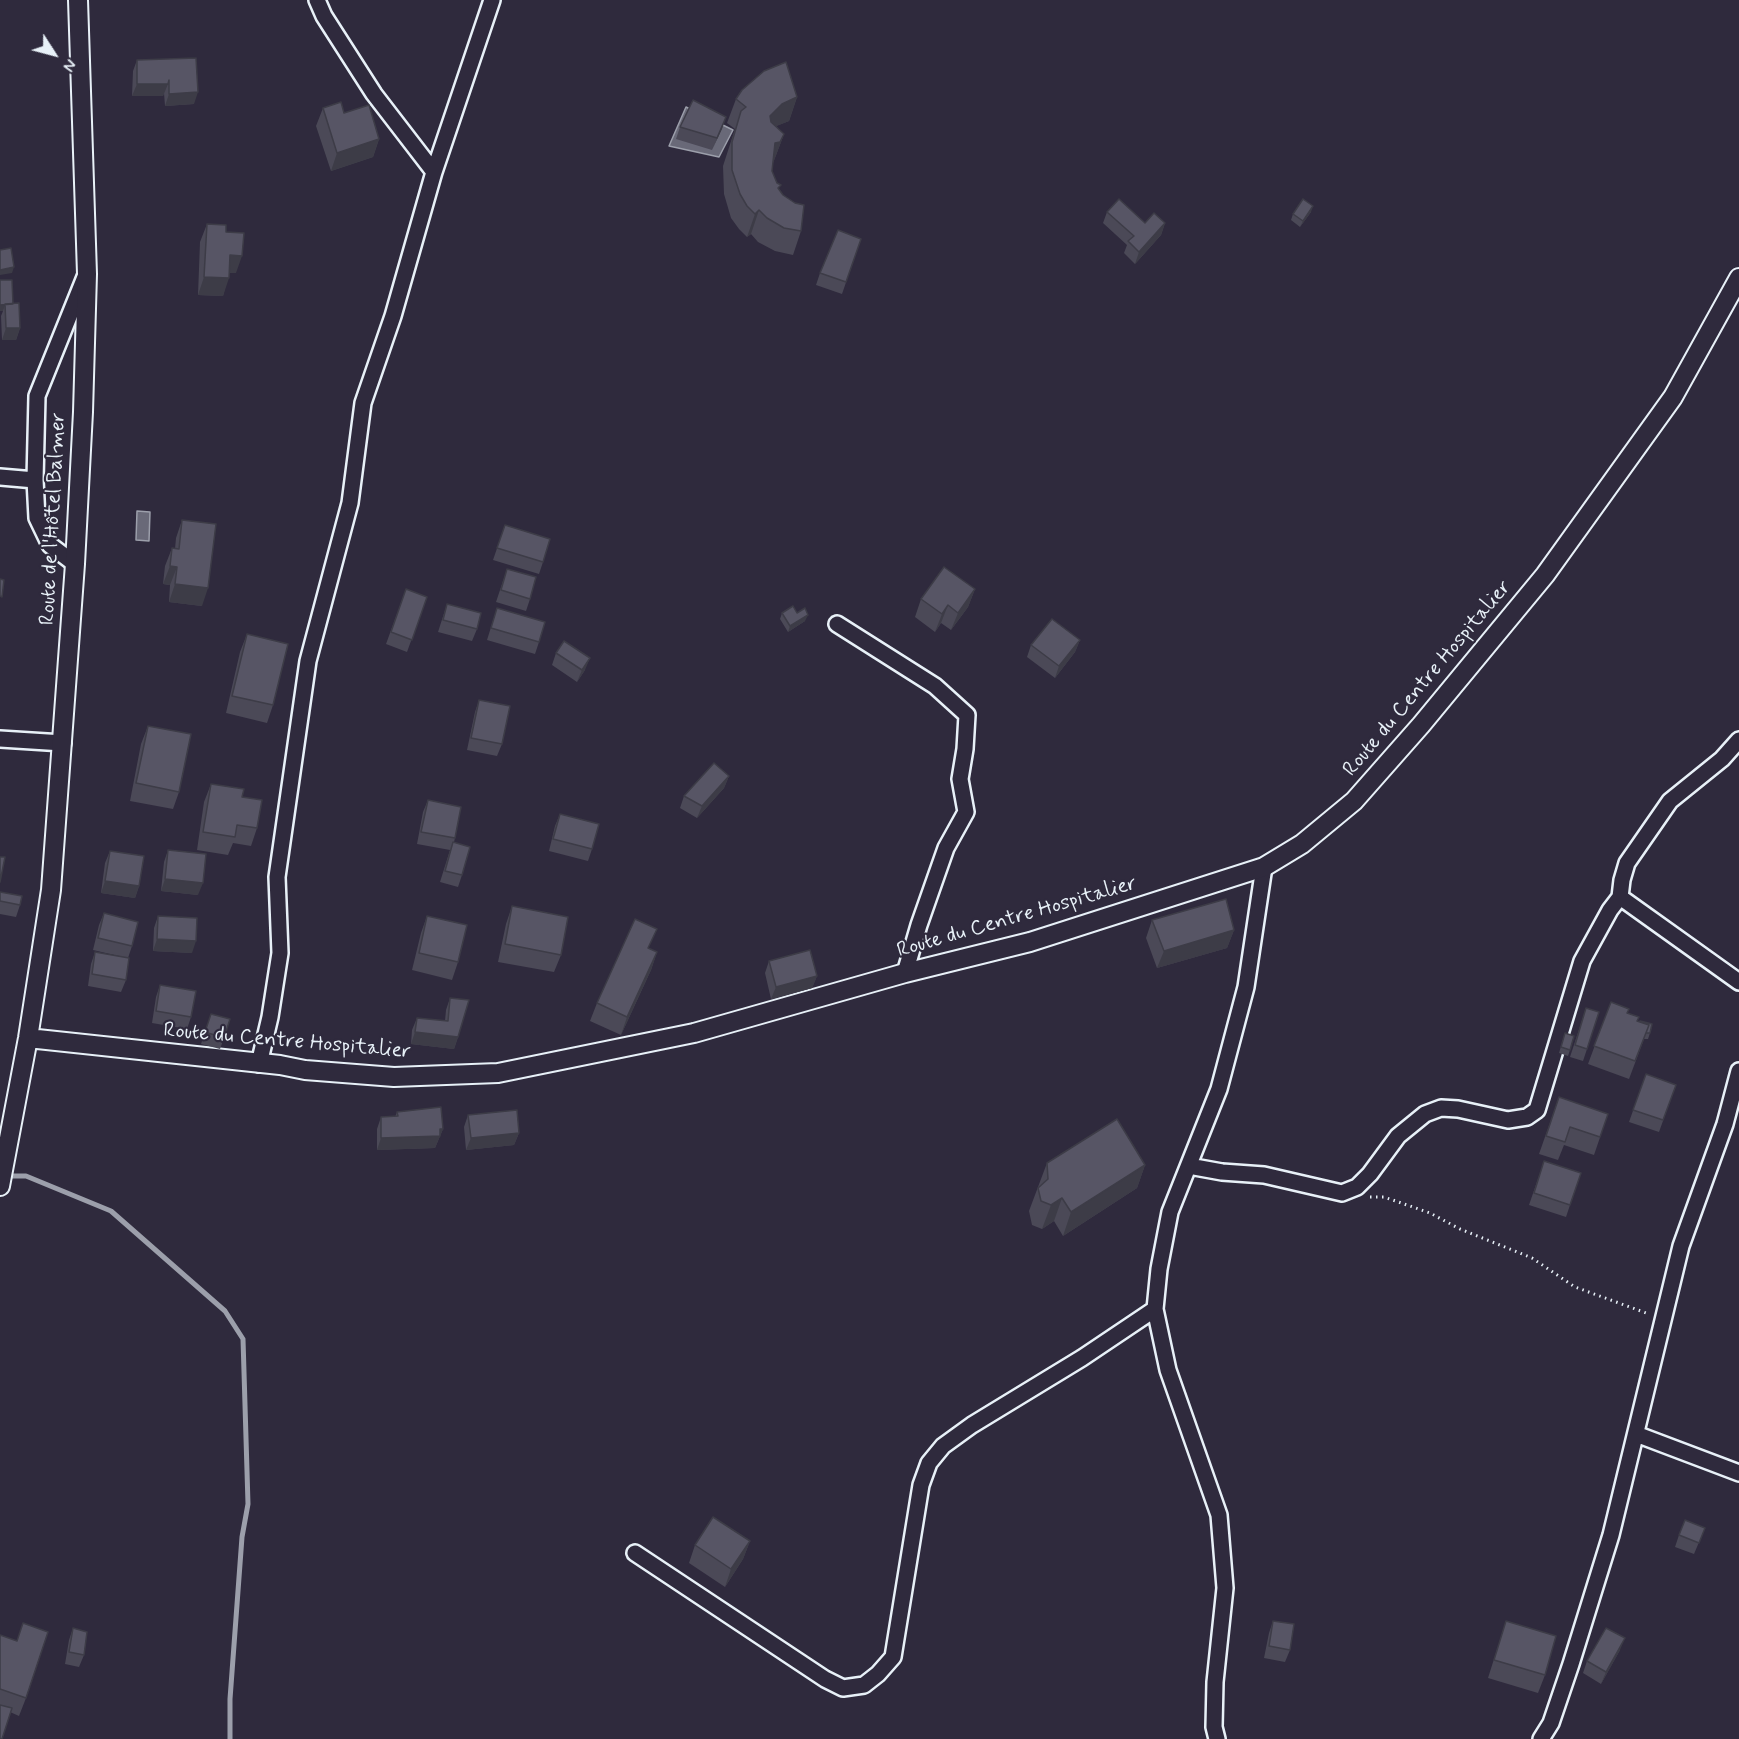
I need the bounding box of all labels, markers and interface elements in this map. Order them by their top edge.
north arrow [24,24,84,84]
text: N [57,54,81,75]
street label: Route de l'Hôtel Balmer [36,412,72,626]
street label: Route du Centre Hospitalier [1339,576,1517,782]
street label: Route du Centre Hospitalier [894,872,1140,964]
street label: Route du Centre Hospitalier [162,1019,412,1065]

